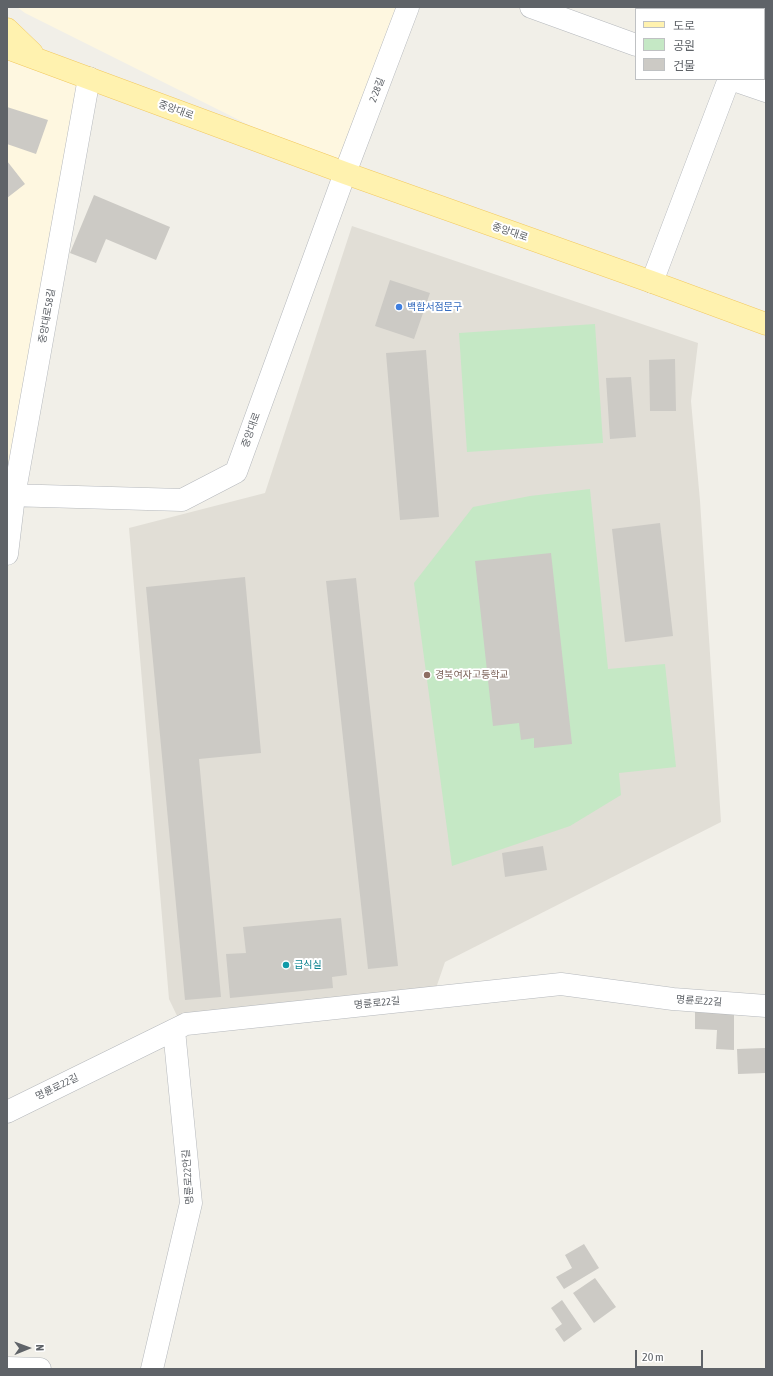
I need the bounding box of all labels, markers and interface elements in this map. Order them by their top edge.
legend [635,8,765,80]
text: 도로 [673,19,695,33]
text: 공원 [673,39,695,53]
text: 건물 [673,59,695,73]
street label: 2·28길 [367,76,387,104]
street label: 중앙대로 [157,98,195,122]
street label: 중앙대로 [491,220,529,244]
street label: 중앙대로58길 [36,288,58,344]
place label: 백합서점문구 [407,301,462,313]
marker: 백합서점문구 [394,302,404,312]
street label: 중앙대로 [239,411,263,449]
place label: 경북여자고등학교 [435,669,509,681]
marker: 경북여자고등학교 [422,670,432,680]
place label: 급식실 [294,959,322,971]
marker: 급식실 [281,960,291,970]
street label: 명륜로22길 [676,993,722,1009]
street label: 명륜로22길 [353,995,401,1011]
street label: 명륜로22길 [34,1071,80,1103]
street label: 명륜로22안길 [180,1149,196,1205]
north arrow [8,1328,48,1368]
scale bar [637,1342,705,1368]
text: N [34,1344,46,1351]
text: 20 m [642,1350,664,1364]

